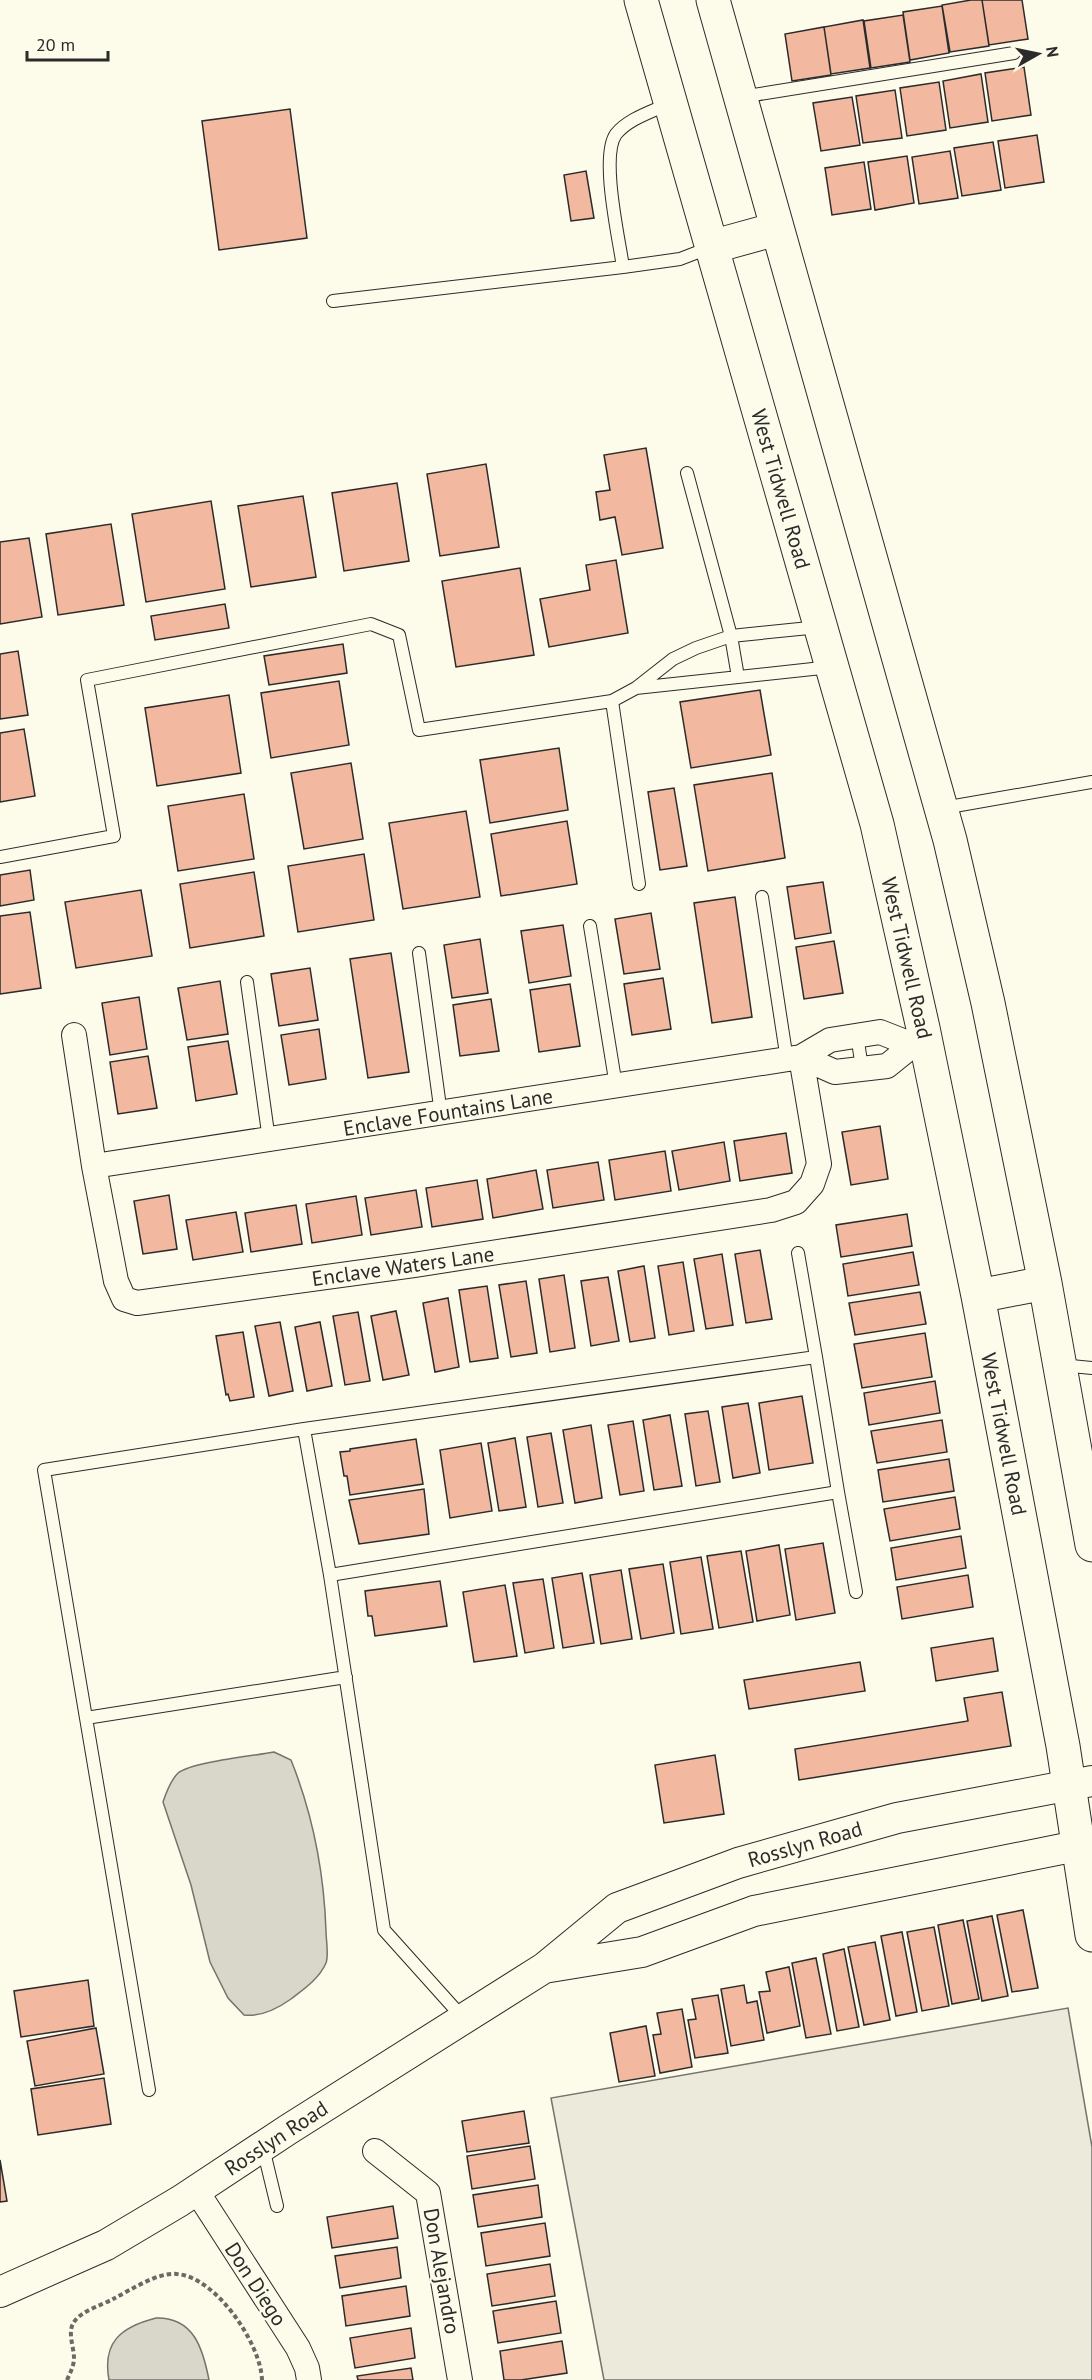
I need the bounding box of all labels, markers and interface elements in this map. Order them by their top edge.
scale bar [27,24,108,62]
north arrow [1008,24,1068,84]
text: 20 m [36,33,75,56]
text: N [1042,45,1064,58]
street label: West Tidwell Road [745,406,817,572]
street label: West Tidwell Road [875,875,939,1041]
street label: Enclave Fountains Lane [341,1082,555,1142]
street label: Enclave Waters Lane [310,1240,496,1292]
street label: West Tidwell Road [975,1351,1033,1517]
street label: Rosslyn Road [745,1815,865,1873]
street label: Rosslyn Road [219,2095,333,2181]
street label: Don Alejandro [418,2206,466,2336]
street label: Don Diego [219,2237,293,2331]

